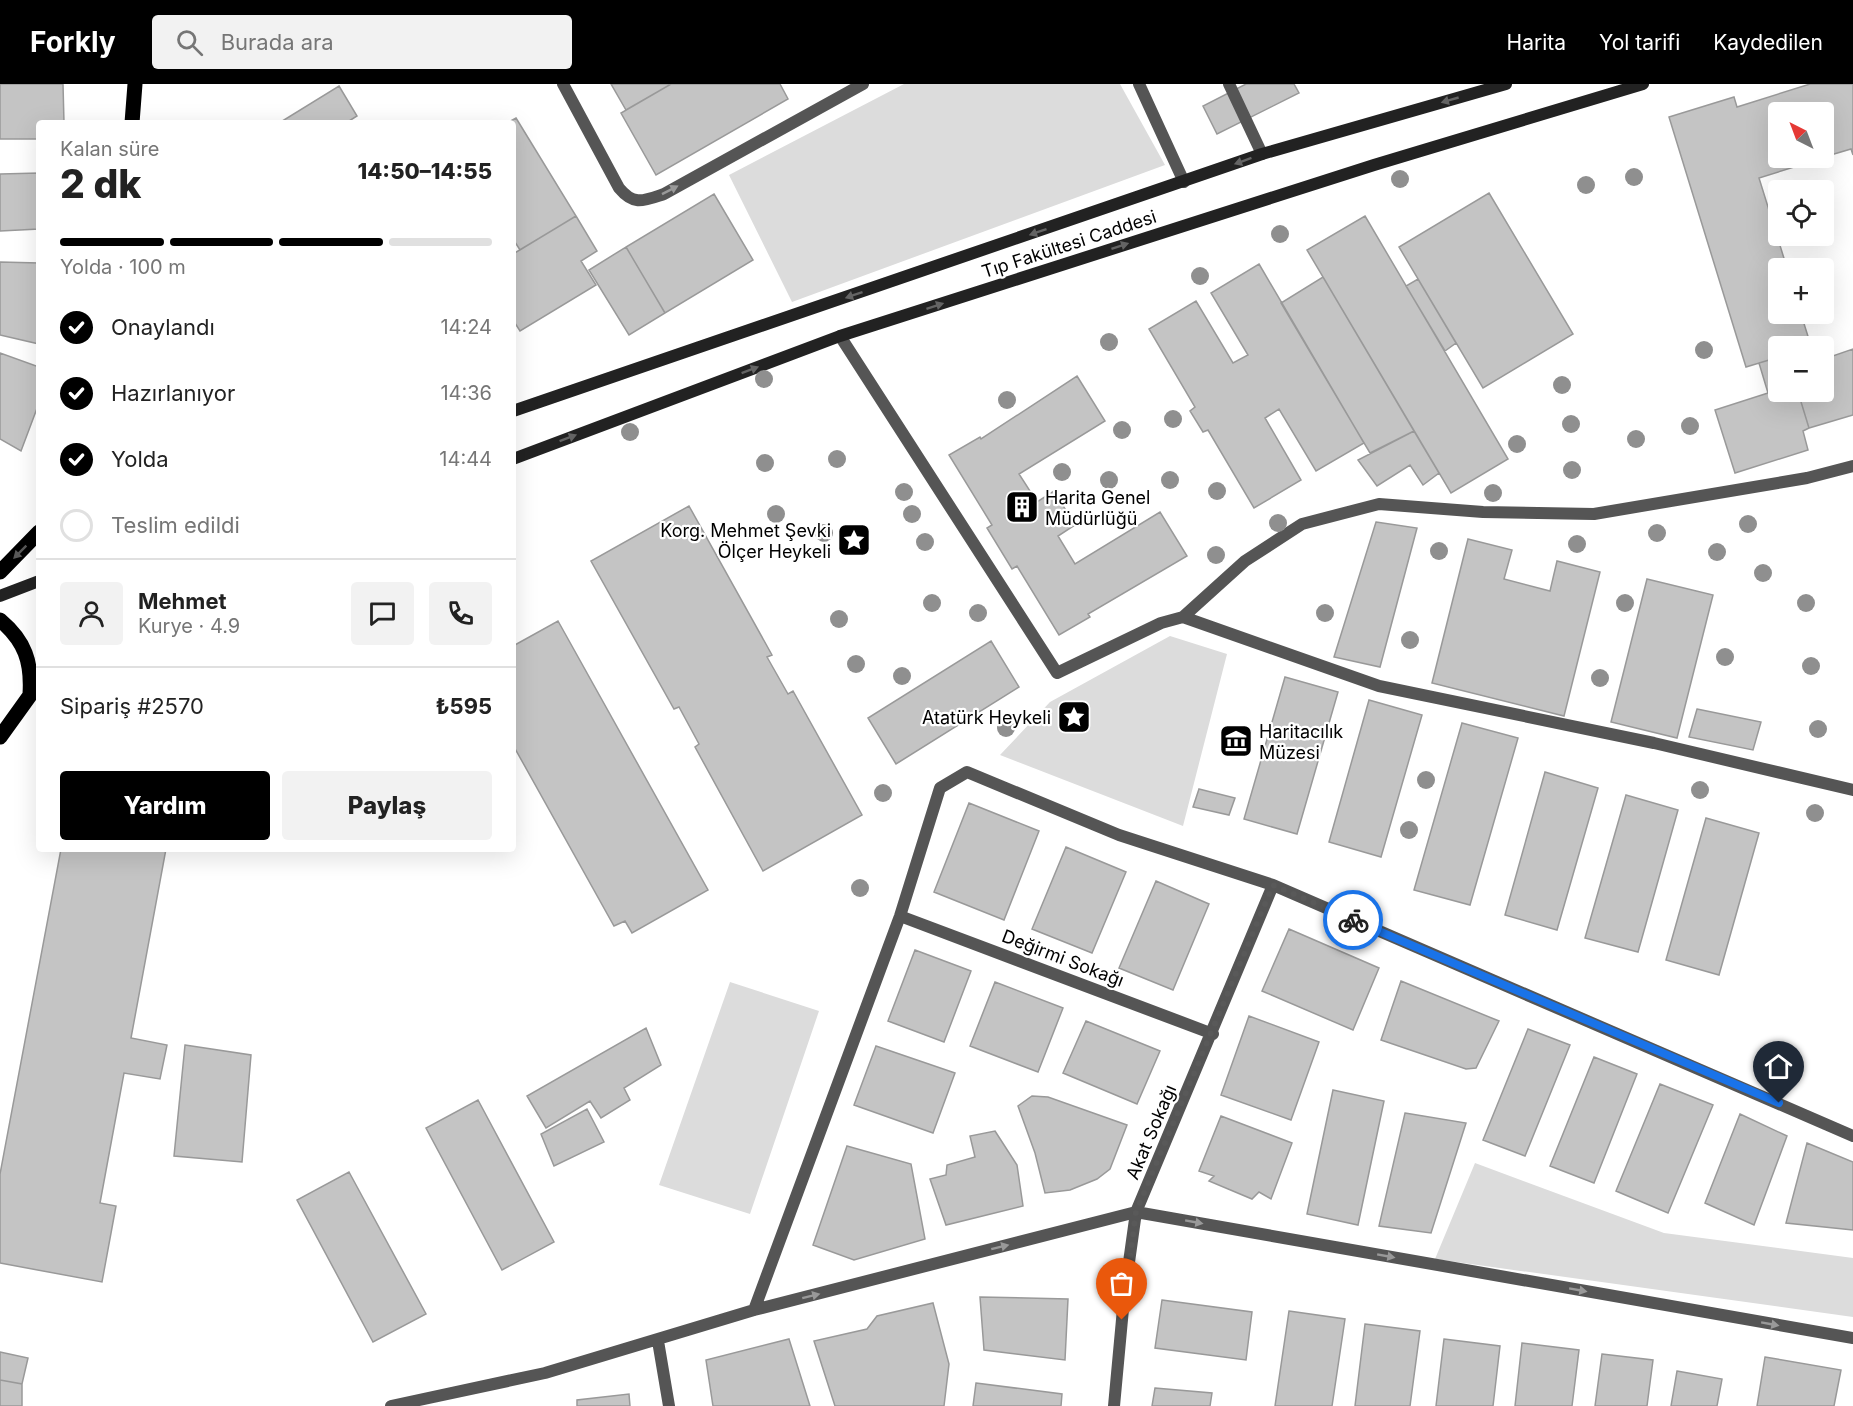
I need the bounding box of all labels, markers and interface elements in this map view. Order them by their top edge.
search box [152,15,572,69]
text: Forkly [30,25,116,59]
icon: search [173,26,206,59]
text: Burada ara [221,29,334,55]
text: Harita [1507,30,1566,55]
text: Yol tarifi [1599,30,1680,55]
text: Kaydedilen [1713,30,1823,55]
one-way arrow [1441,96,1459,105]
north arrow [1768,102,1834,168]
map controls [1768,102,1834,402]
text: Kalan süre [60,137,159,161]
one-way arrow [1233,157,1251,167]
text: 14:50–14:55 [358,158,492,184]
text: 2 dk [60,160,141,207]
button: locate [1768,180,1834,246]
one-way arrow [662,185,679,195]
street label: Tıp Fakültesi Caddesi [979,206,1159,282]
one-way arrow [1029,227,1047,237]
one-way arrow [1111,241,1129,250]
text: Yolda · 100 m [60,255,186,279]
button: + [1768,258,1834,324]
one-way arrow [845,290,863,300]
one-way arrow [926,300,944,310]
icon: check [60,311,93,344]
text: Onaylandı [111,314,215,340]
text: 14:24 [440,315,492,339]
button: − [1768,336,1834,402]
one-way arrow [742,364,760,374]
icon: check [60,377,93,410]
text: Hazırlanıyor [111,380,235,406]
text: 14:36 [440,381,492,405]
one-way arrow [559,433,577,442]
icon: check [60,443,93,476]
text: Yolda [111,446,169,472]
text: 14:44 [439,447,492,471]
place label: Harita Genel Müdürlüğü [1045,487,1150,529]
building icon: Harita Genel Müdürlüğü [1004,489,1040,525]
text: Teslim edildi [111,512,240,538]
place label: Korg. Mehmet Şevki Ölçer Heykeli [660,520,831,562]
place icon: Korg. Mehmet Şevki Ölçer Heykeli [836,522,872,558]
one-way arrow [13,545,27,559]
button: person [60,582,123,645]
button: chat [351,582,414,645]
button: phone [429,582,492,645]
text: Mehmet [138,588,227,614]
text: Kurye · 4.9 [138,614,240,638]
text: Sipariş #2570 [60,693,204,719]
text: ₺595 [435,693,492,719]
place icon: Atatürk Heykeli [1056,699,1092,735]
place label: Atatürk Heykeli [922,707,1051,728]
place label: Haritacılık Müzesi [1259,721,1343,763]
museum icon: Haritacılık Müzesi [1218,723,1254,759]
button: Yardım [60,771,270,840]
button: Paylaş [282,771,492,840]
courier [1323,890,1383,950]
icon: bike [1337,904,1370,937]
street label: Değirmi Sokağı [999,925,1127,991]
pin [1753,1041,1804,1103]
icon: home [1762,1050,1795,1083]
street label: Akat Sokağı [1122,1081,1180,1183]
one-way arrow [1185,1218,1204,1227]
one-way arrow [991,1242,1009,1252]
one-way arrow [1377,1252,1396,1261]
pin [1096,1258,1147,1320]
icon: bag [1105,1267,1138,1300]
one-way arrow [1569,1286,1588,1295]
one-way arrow [802,1290,820,1300]
one-way arrow [1761,1320,1780,1329]

